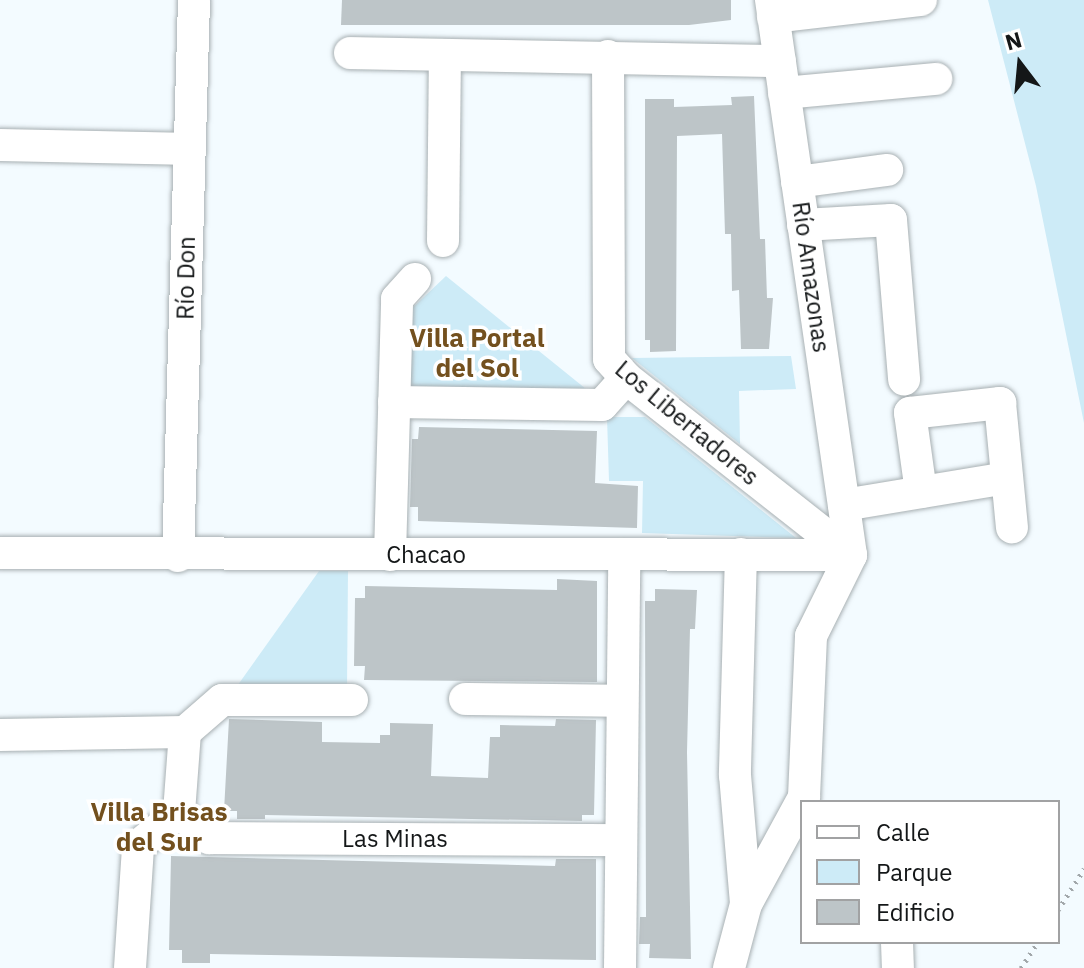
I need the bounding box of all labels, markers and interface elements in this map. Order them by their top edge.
north arrow [980,24,1060,104]
text: N [1002,24,1025,57]
street label: Río Amazonas [786,200,836,354]
street label: Río Don [171,236,201,320]
district label: Villa Portal del Sol [409,322,545,384]
street label: Los Libertadores [609,355,765,491]
street label: Chacao [386,541,466,569]
district label: Villa Brisas del Sur [90,796,228,858]
legend [800,800,1060,944]
text: Calle [876,816,930,848]
street label: Las Minas [342,825,448,853]
text: Parque [876,856,953,888]
text: Edificio [876,896,955,928]

